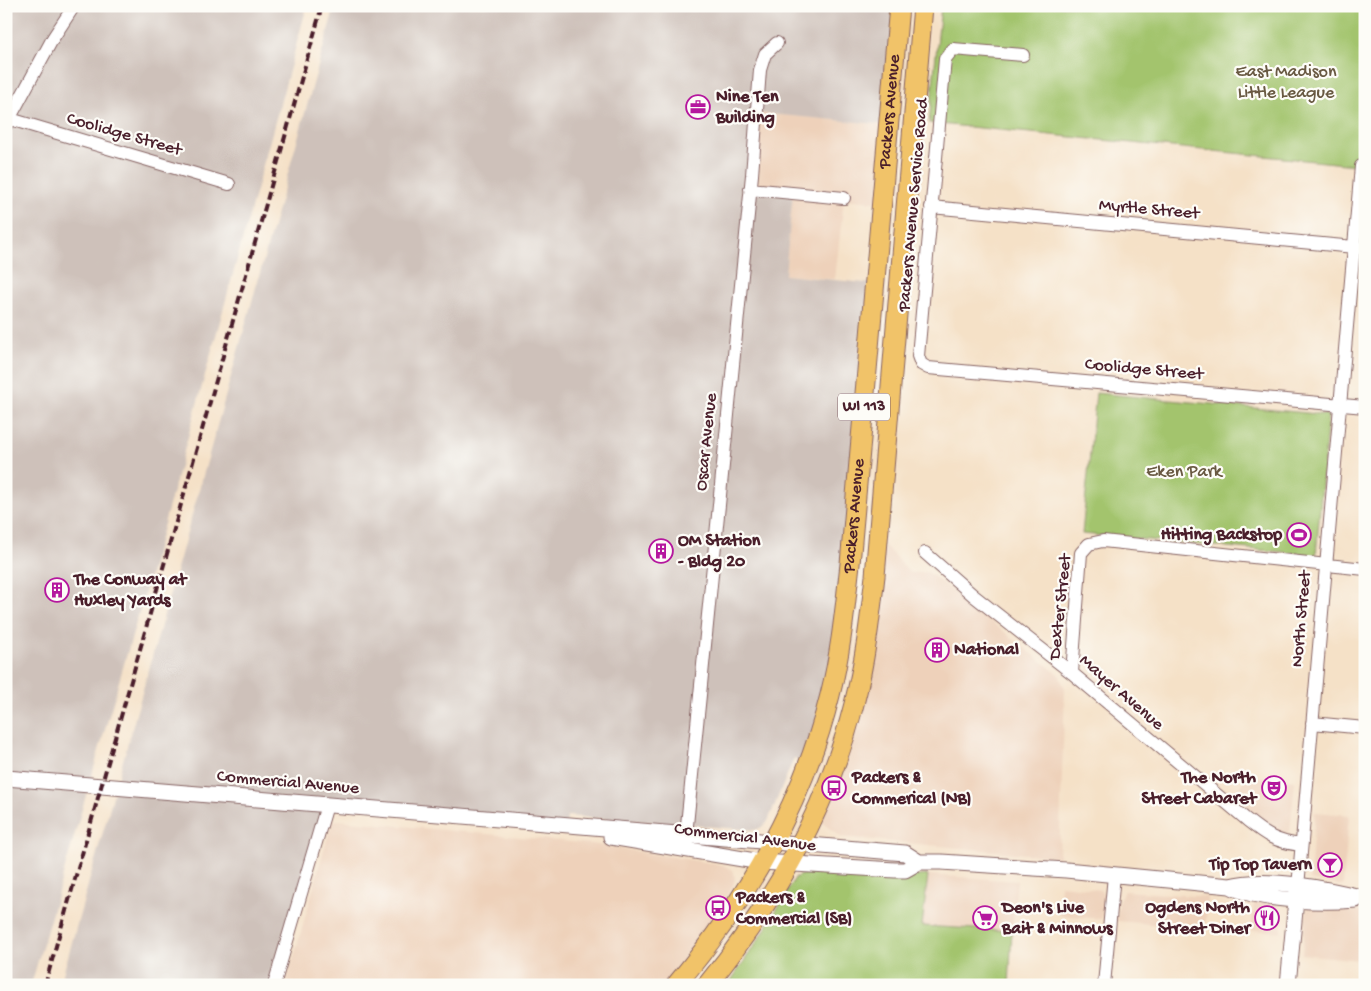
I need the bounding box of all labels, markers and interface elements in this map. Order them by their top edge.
street label: Packers Avenue [874,53,905,171]
park label: East Madison Little League [1236,62,1337,104]
place label: Nine Ten Building [715,87,779,129]
office icon: Nine Ten Building [685,94,711,120]
street label: Packers Avenue Service Road [894,96,934,313]
street label: Coolidge Street [64,109,186,162]
street label: Myrtle Street [1098,195,1202,225]
street label: Coolidge Street [1084,354,1206,386]
street label: Oscar Avenue [691,391,723,492]
road number: WI 113 [838,394,890,421]
street label: Packers Avenue [838,457,870,575]
park label: Eken Park [1146,462,1224,483]
sports icon: Hitting Backstop [1286,522,1312,548]
place label: Hitting Backstop [1161,525,1282,546]
place label: OM Station - Bldg 20 [678,531,761,573]
building icon: OM Station - Bldg 20 [648,538,674,564]
street label: Dexter Street [1045,552,1077,662]
street label: North Street [1287,568,1317,668]
place label: The Conway at Huxley Yards [72,570,188,612]
building icon: The Conway at Huxley Yards [44,577,70,603]
building icon: National [924,637,950,663]
place label: National [954,640,1019,661]
street label: Mayer Avenue [1074,650,1168,736]
street label: Commercial Avenue [216,766,361,800]
place label: Packers & Commerical (NB) [851,768,972,810]
place label: The North Street Cabaret [1141,768,1258,810]
bus stop icon: Packers & Commerical (NB) [821,775,847,801]
theatre icon: The North Street Cabaret [1261,775,1287,801]
street label: Commercial Avenue [673,819,818,857]
bar icon: Tip Top Tavern [1317,852,1343,878]
place label: Tip Top Tavern [1208,855,1312,876]
place label: Packers & Commercial (SB) [735,888,852,930]
bus stop icon: Packers & Commercial (SB) [705,895,731,921]
place label: Deon's Live Bait & Minnows [1000,898,1114,940]
place label: Ogdens North Street Diner [1145,898,1253,940]
supermarket icon: Deon's Live Bait & Minnows [972,905,998,931]
restaurant icon: Ogdens North Street Diner [1254,905,1280,931]

